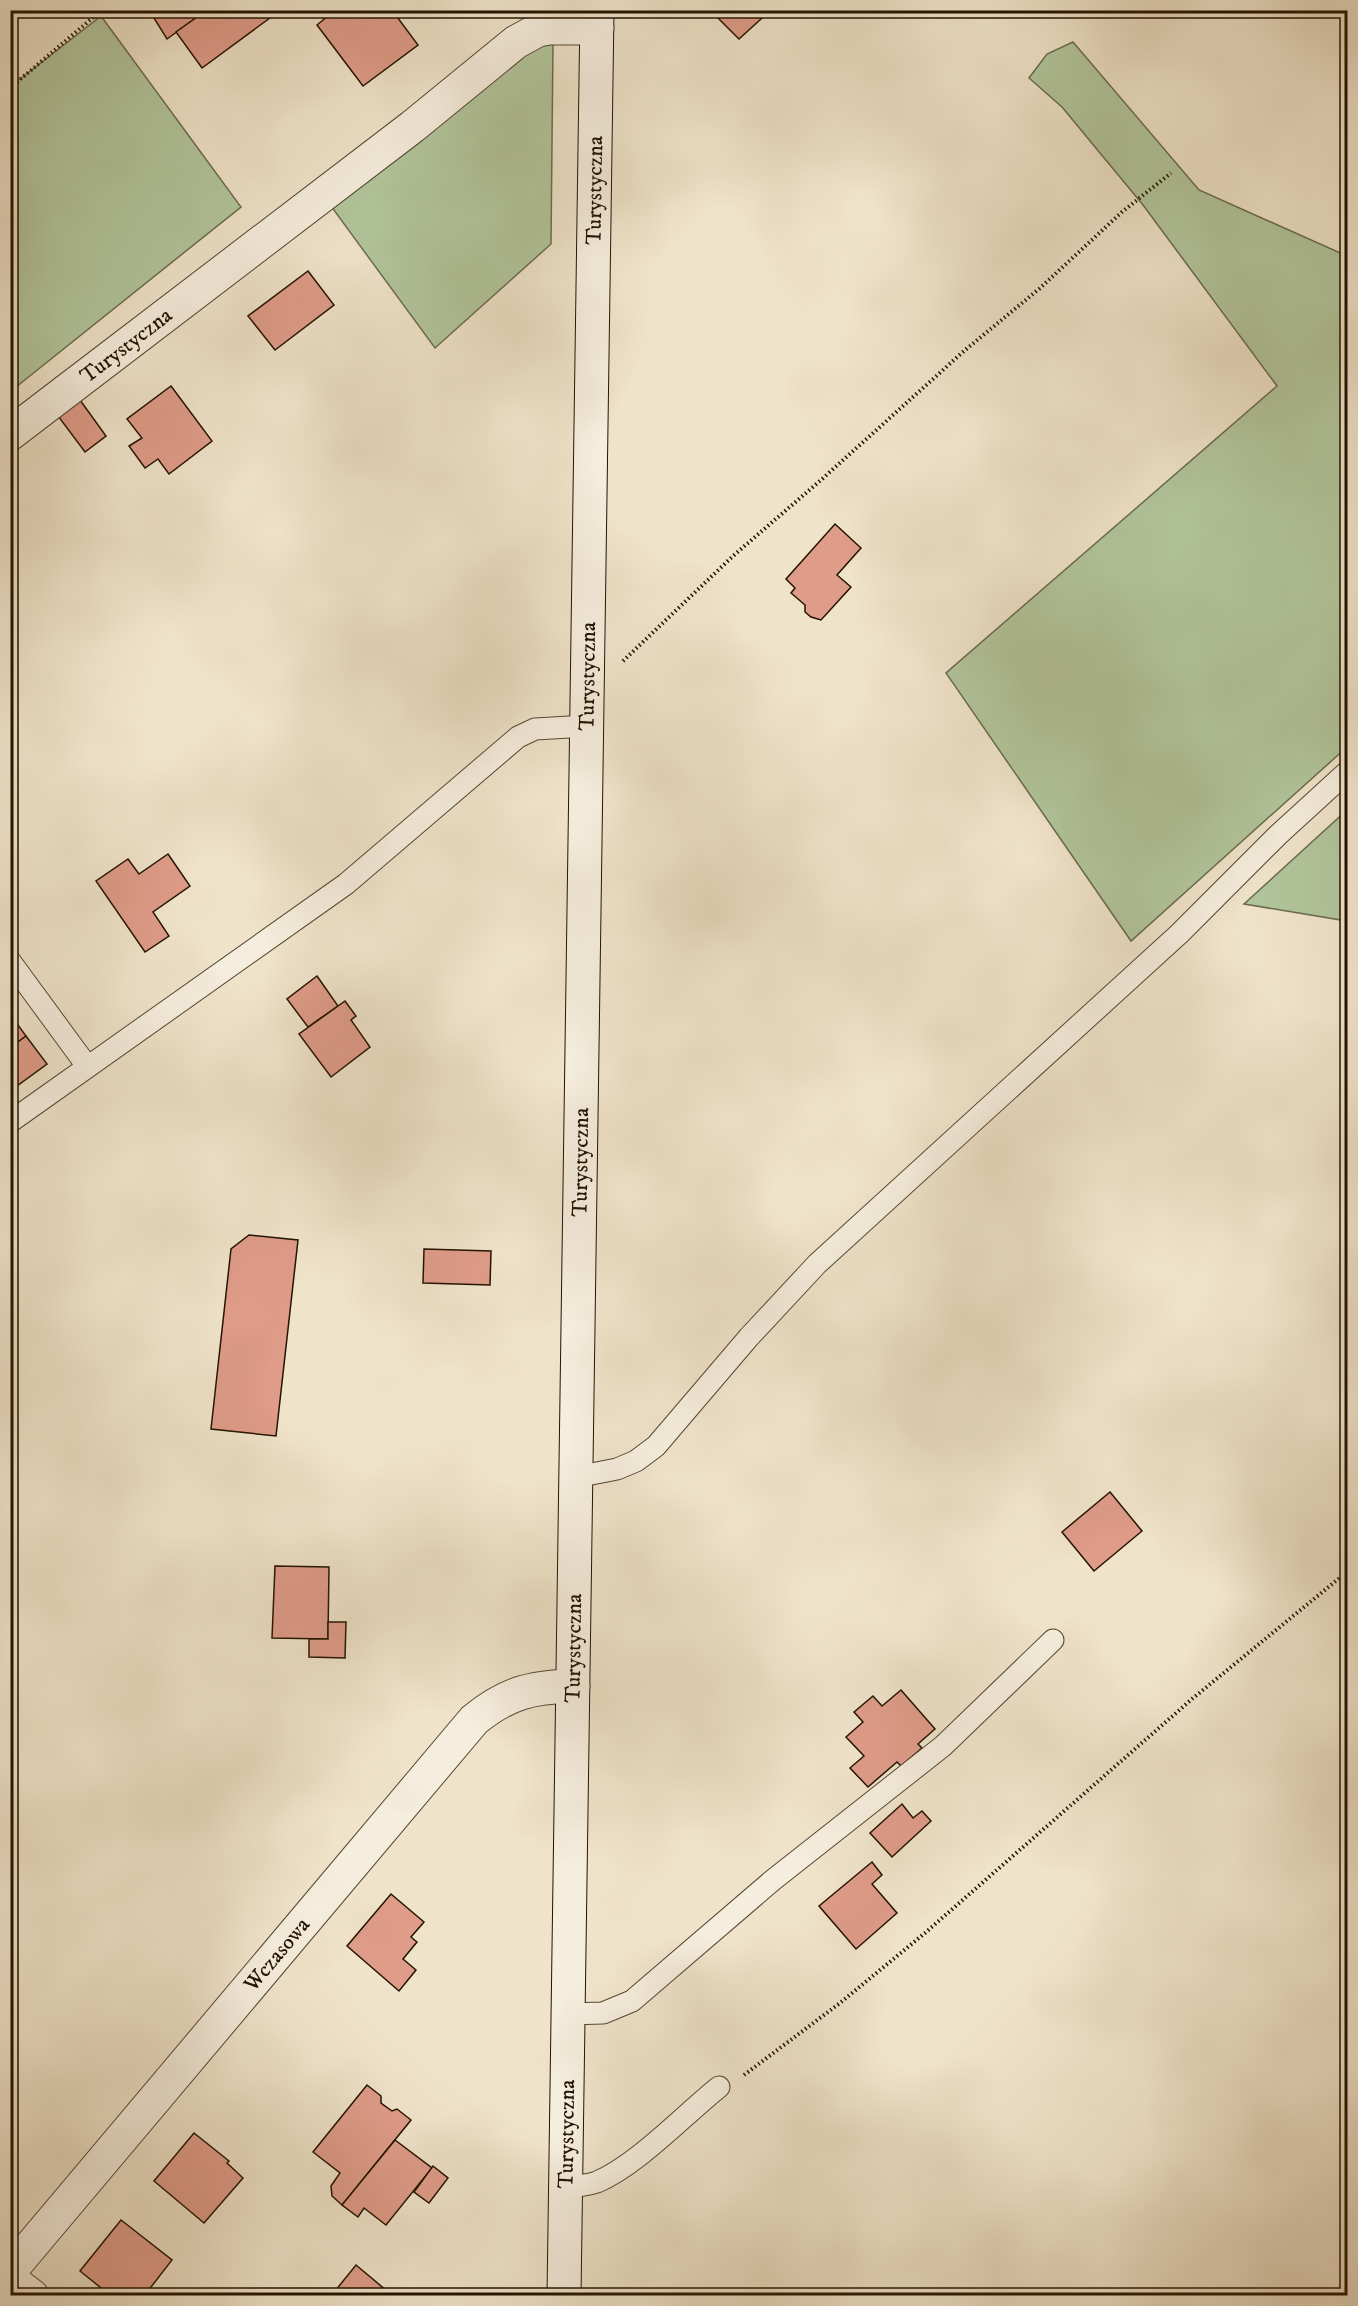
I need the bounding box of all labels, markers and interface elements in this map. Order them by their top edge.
street label: Turystyczna [580,135,609,245]
street label: Turystyczna [75,301,178,389]
street label: Turystyczna [573,621,602,731]
street label: Turystyczna [566,1107,595,1217]
street label: Turystyczna [559,1593,588,1703]
street label: Wczasowa [237,1911,316,1998]
street label: Turystyczna [552,2079,581,2189]

